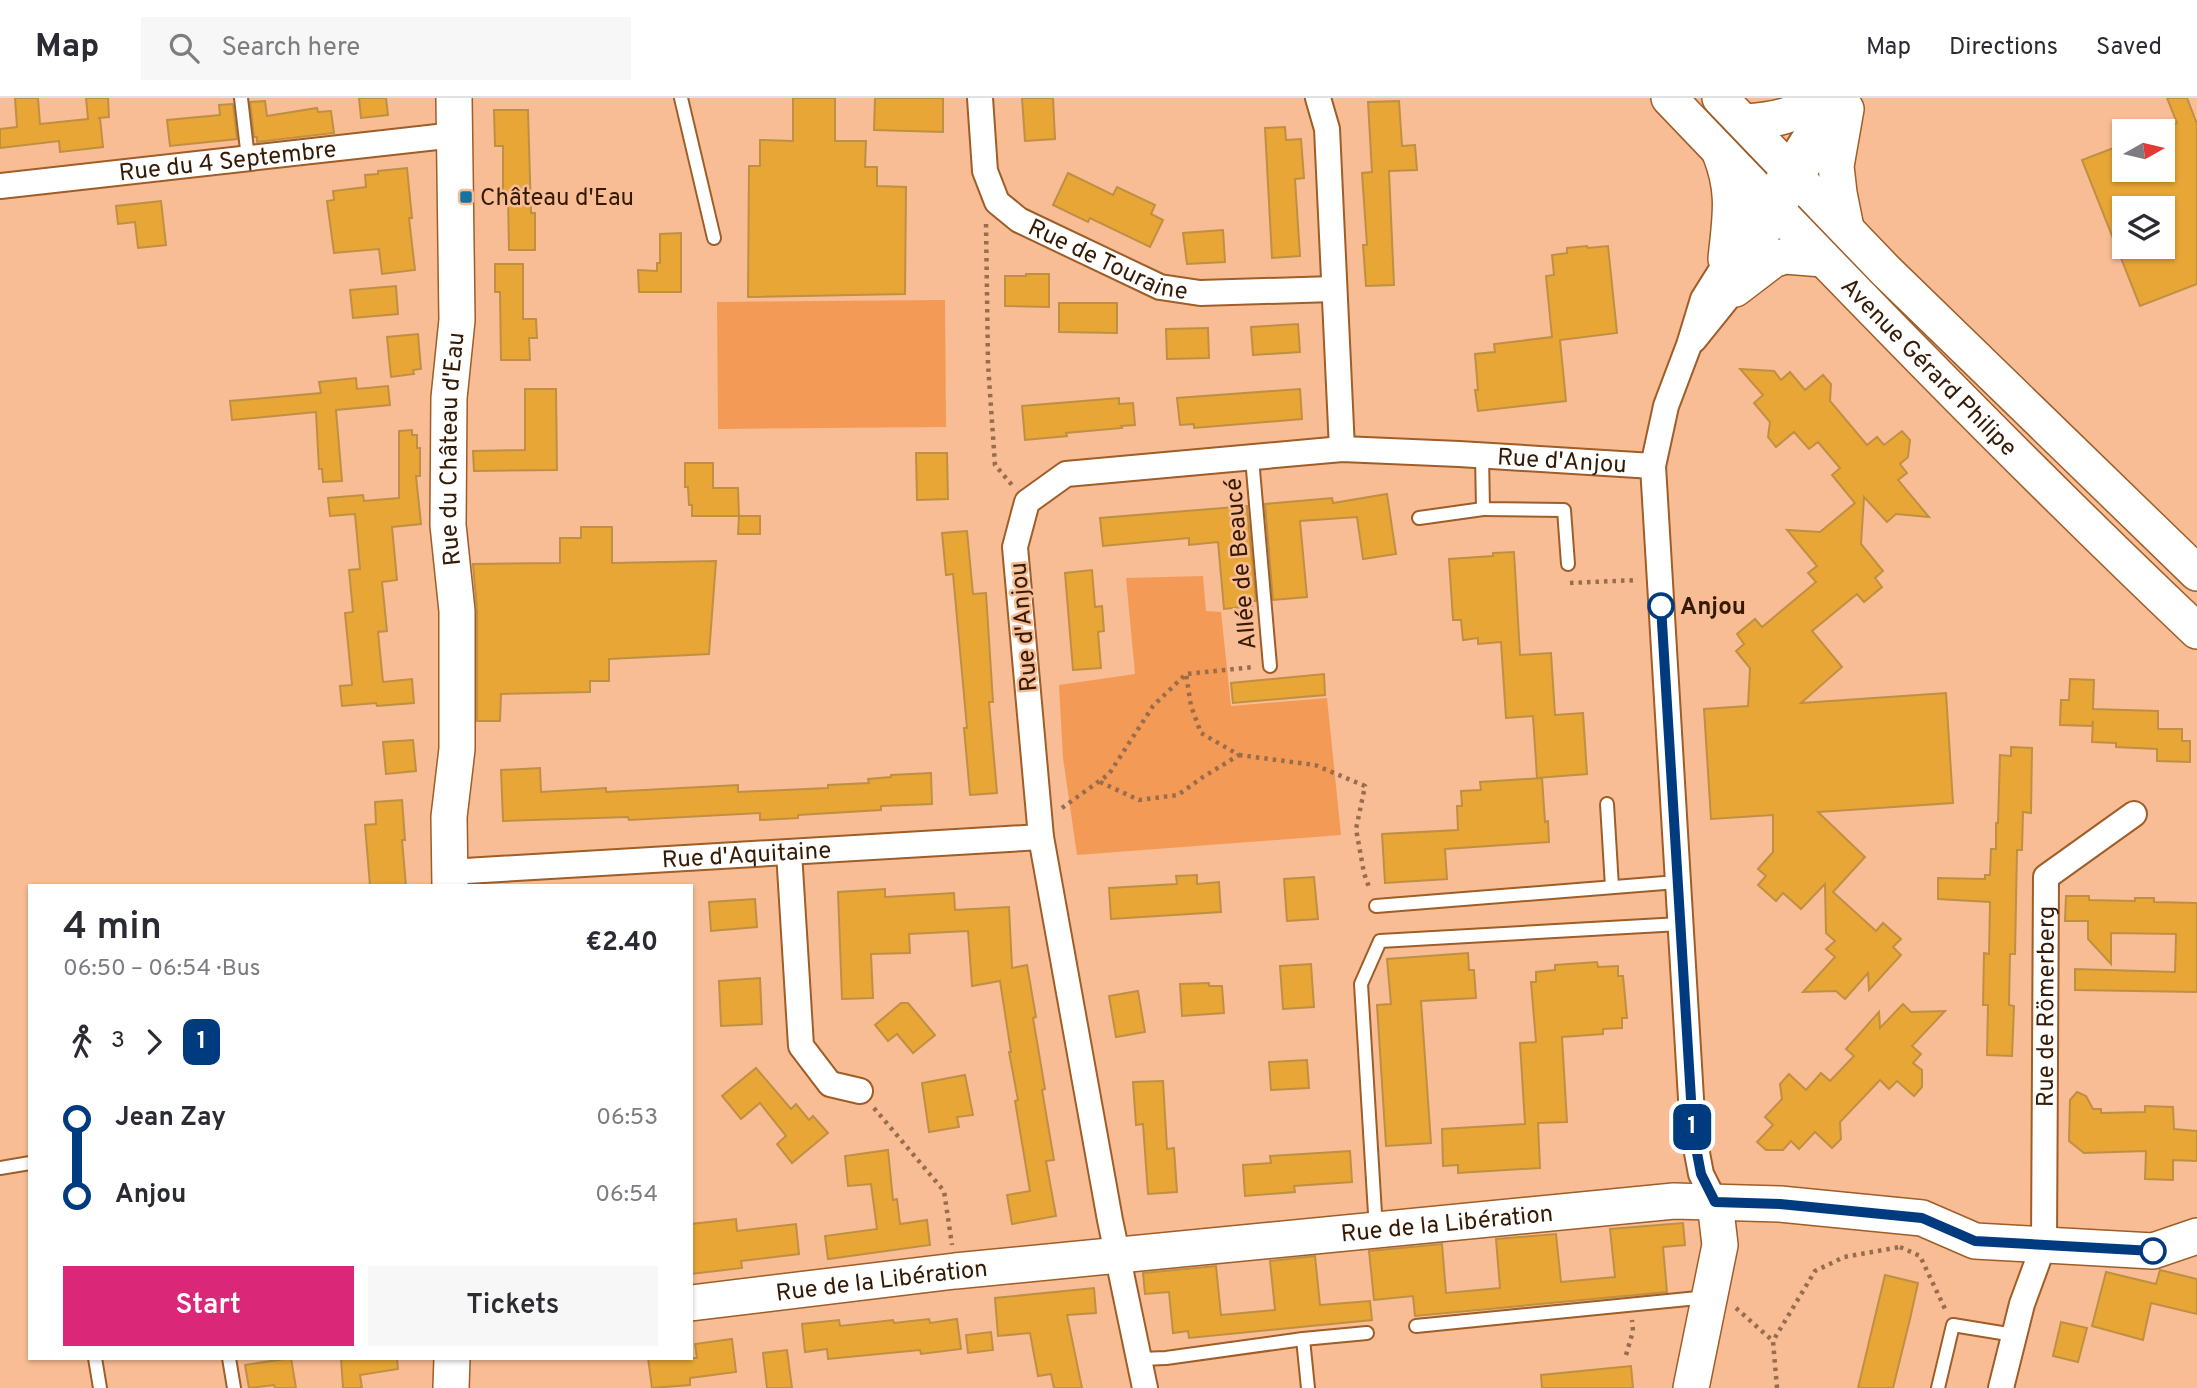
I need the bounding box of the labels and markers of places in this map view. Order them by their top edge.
place label: Château d'Eau [480,184,634,214]
marker: Château d'Eau [458,189,474,205]
marker: Anjou [1648,593,1674,619]
place label: Anjou [1680,593,1746,623]
unlabelled marker [2140,1238,2166,1264]

